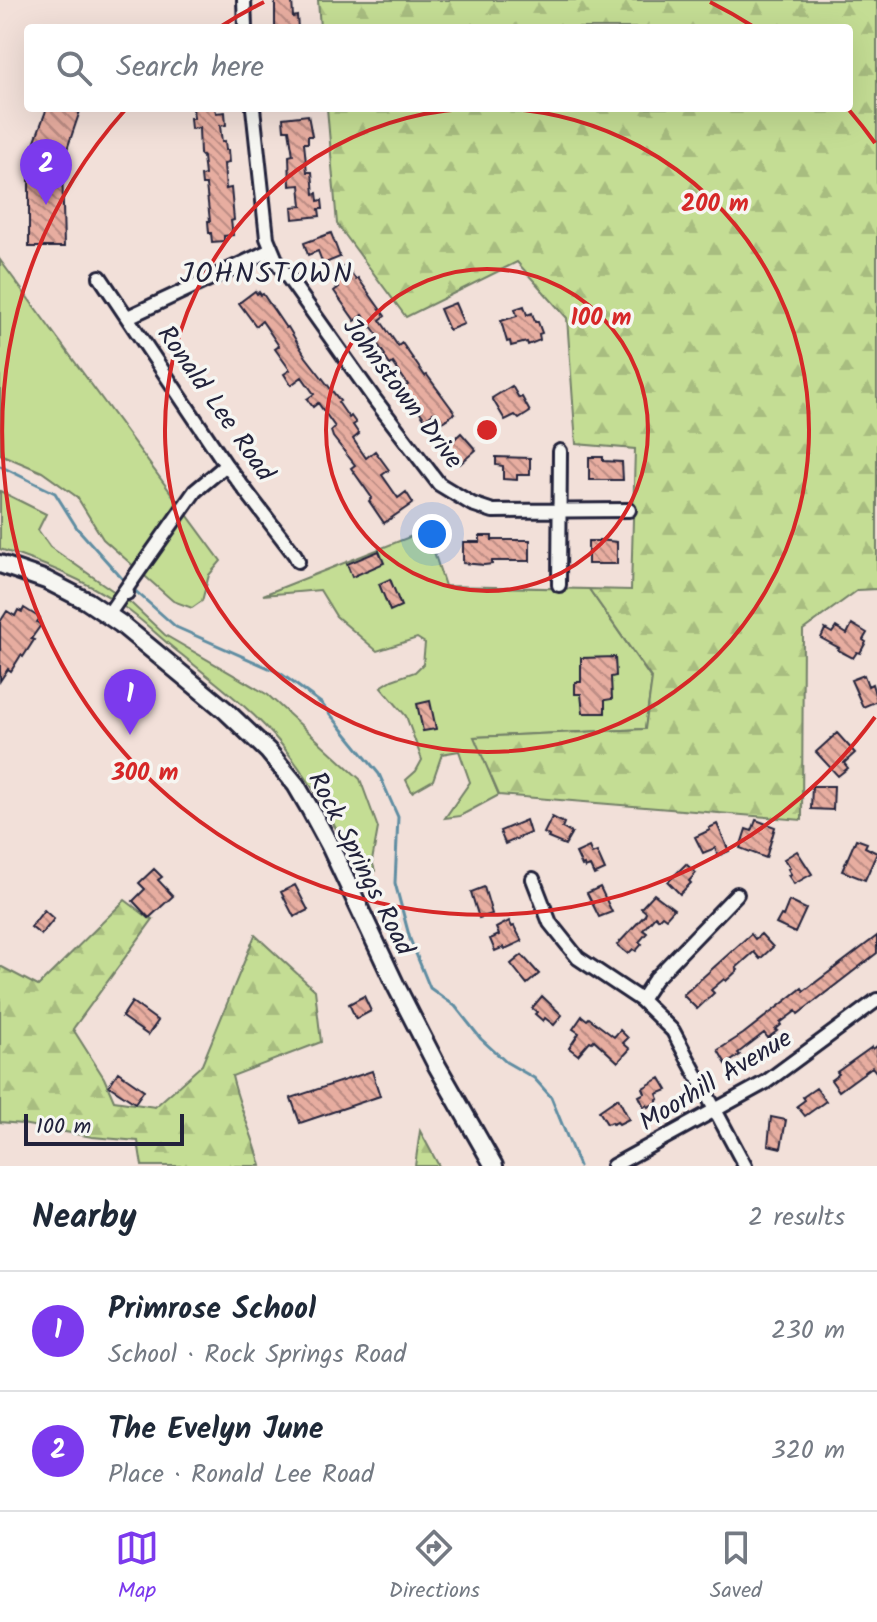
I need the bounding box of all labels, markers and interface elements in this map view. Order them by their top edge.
search box [24,24,853,112]
text: Search here [116,44,264,92]
icon: search [52,46,96,90]
pin: 2 [20,139,72,205]
text: 200 m [681,185,749,224]
district label: JOHNSTOWN [180,252,354,297]
text: 100 m [571,299,631,338]
street label: Johnstown Drive [331,309,473,479]
street label: Ronald Lee Road [145,317,285,492]
centre of rings [473,416,501,444]
your location [412,514,452,554]
pin: 1 [104,669,156,735]
text: 300 m [111,754,178,793]
street label: Rock Springs Road [295,764,425,964]
street label: Moorhill Avenue [631,1018,801,1143]
scale bar [24,1110,184,1146]
text: 100 m [36,1110,91,1145]
text: Nearby [32,1191,137,1245]
text: 2 results [748,1197,845,1239]
text: Primrose School [108,1286,316,1334]
text: 1 [54,1310,62,1352]
text: 230 m [771,1310,845,1352]
text: School · Rock Springs Road [108,1334,406,1376]
text: The Evelyn June [108,1406,323,1454]
text: 2 [50,1430,66,1472]
text: 320 m [771,1430,845,1472]
text: Place · Ronald Lee Road [108,1454,374,1496]
tab: Map [115,1526,159,1609]
tab: Directions [389,1526,480,1609]
tab: Saved [710,1526,762,1609]

